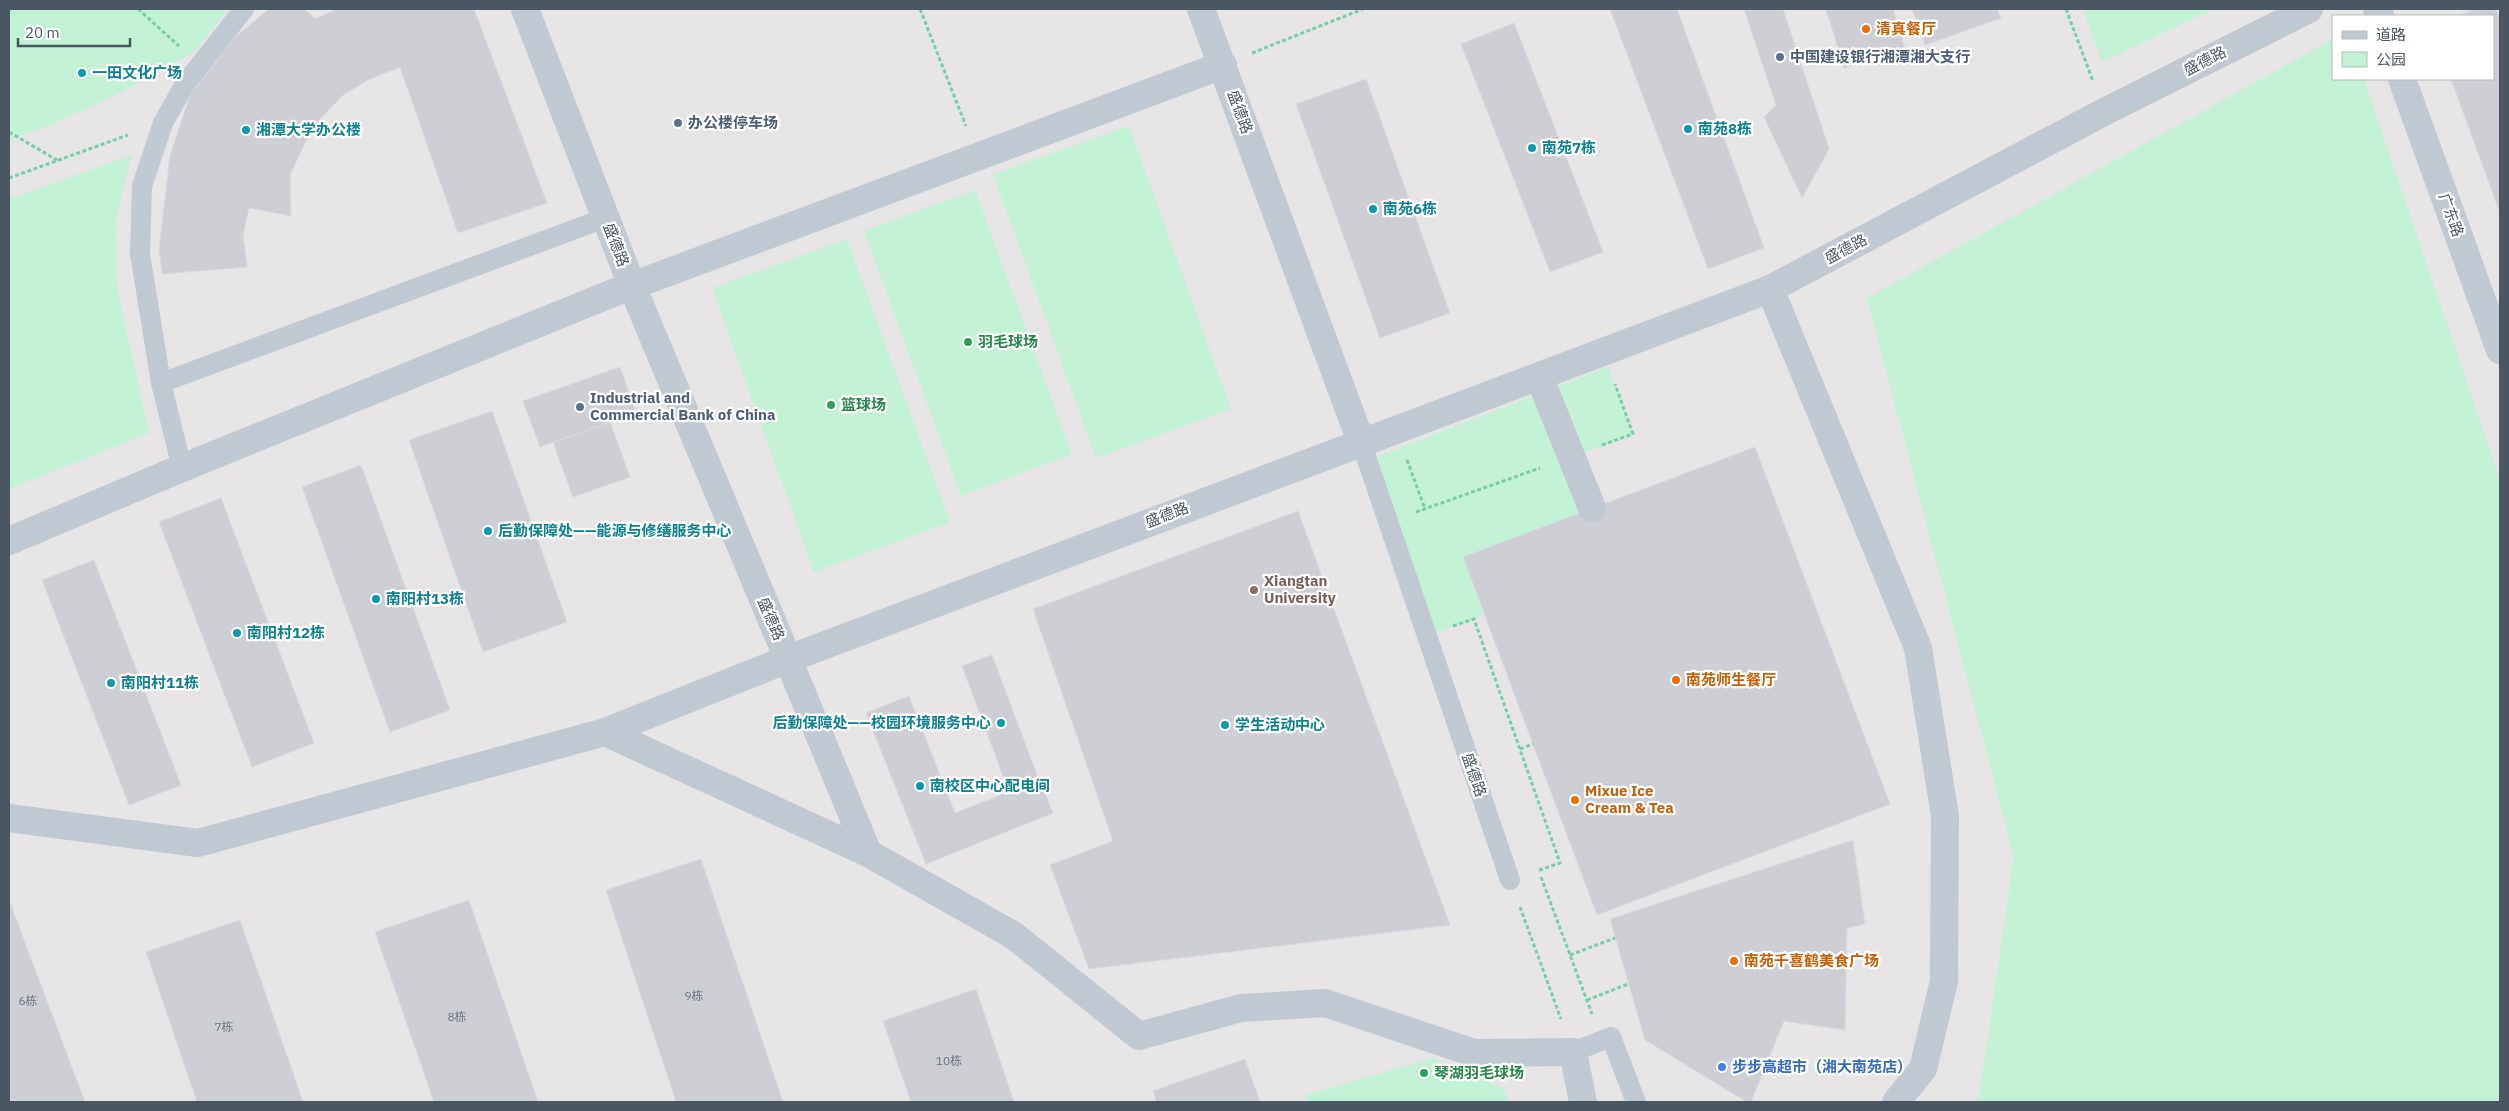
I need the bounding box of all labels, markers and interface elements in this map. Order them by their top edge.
scale bar [18,15,130,47]
legend [2332,15,2494,80]
place label: 清真餐厅 [1876,19,1936,38]
text: 20 m [25,23,60,42]
marker: 清真餐厅 [1860,23,1872,35]
text: 道路 [2376,25,2406,44]
street label: 盛德路 [2180,42,2229,79]
place label: 中国建设银行湘潭湘大支行 [1790,47,1970,66]
text: 公园 [2376,50,2406,69]
marker: 中国建设银行湘潭湘大支行 [1774,51,1786,63]
place label: 一田文化广场 [92,63,182,82]
marker: 一田文化广场 [76,67,88,79]
street label: 盛德路 [1224,87,1257,136]
place label: 办公楼停车场 [688,113,778,132]
marker: 办公楼停车场 [672,117,684,129]
place label: 南苑8栋 [1698,119,1752,138]
place label: 湘潭大学办公楼 [256,120,361,139]
marker: 南苑8栋 [1682,123,1694,135]
marker: 湘潭大学办公楼 [240,124,252,136]
place label: 南苑7栋 [1542,138,1596,157]
marker: 南苑7栋 [1526,142,1538,154]
street label: 广东路 [2435,190,2468,239]
place label: 南苑6栋 [1383,199,1437,218]
marker: 南苑6栋 [1367,203,1379,215]
street label: 盛德路 [600,220,633,269]
street label: 盛德路 [1821,230,1870,268]
place label: 羽毛球场 [978,332,1038,351]
marker: 羽毛球场 [962,336,974,348]
place label: Industrial and Commercial Bank of China [590,388,776,424]
place label: 篮球场 [841,395,886,414]
marker: 篮球场 [825,399,837,411]
marker: Industrial and Commercial Bank of China [574,401,586,413]
street label: 盛德路 [1142,498,1191,531]
place label: 后勤保障处——能源与修缮服务中心 [498,521,731,540]
marker: 后勤保障处——能源与修缮服务中心 [482,525,494,537]
place label: Xiangtan University [1264,571,1336,607]
marker: Xiangtan University [1248,584,1260,596]
place label: 南阳村13栋 [386,589,464,608]
marker: 南阳村13栋 [370,593,382,605]
street label: 盛德路 [754,594,789,643]
place label: 南阳村12栋 [247,623,325,642]
marker: 南阳村12栋 [231,627,243,639]
place label: 南苑师生餐厅 [1686,670,1776,689]
place label: 南阳村11栋 [121,673,199,692]
marker: 南苑师生餐厅 [1670,674,1682,686]
marker: 南阳村11栋 [105,677,117,689]
place label: 后勤保障处——校园环境服务中心 [773,713,991,732]
place label: 学生活动中心 [1235,715,1325,734]
marker: 后勤保障处——校园环境服务中心 [995,717,1007,729]
marker: 学生活动中心 [1219,719,1231,731]
street label: 盛德路 [1458,750,1491,799]
place label: 南校区中心配电间 [930,776,1050,795]
marker: 南校区中心配电间 [914,780,926,792]
place label: Mixue Ice Cream & Tea [1585,781,1674,817]
marker: Mixue Ice Cream & Tea [1569,794,1581,806]
place label: 南苑千喜鹤美食广场 [1744,951,1879,970]
marker: 南苑千喜鹤美食广场 [1728,955,1740,967]
house number: 9栋 [684,988,704,1003]
house number: 6栋 [18,993,38,1008]
house number: 8栋 [447,1009,467,1024]
house number: 7栋 [214,1019,234,1034]
house number: 10栋 [936,1053,962,1068]
place label: 步步高超市（湘大南苑店） [1732,1057,1912,1076]
marker: 步步高超市（湘大南苑店） [1716,1061,1728,1073]
place label: 琴湖羽毛球场 [1434,1063,1524,1082]
marker: 琴湖羽毛球场 [1418,1067,1430,1079]

